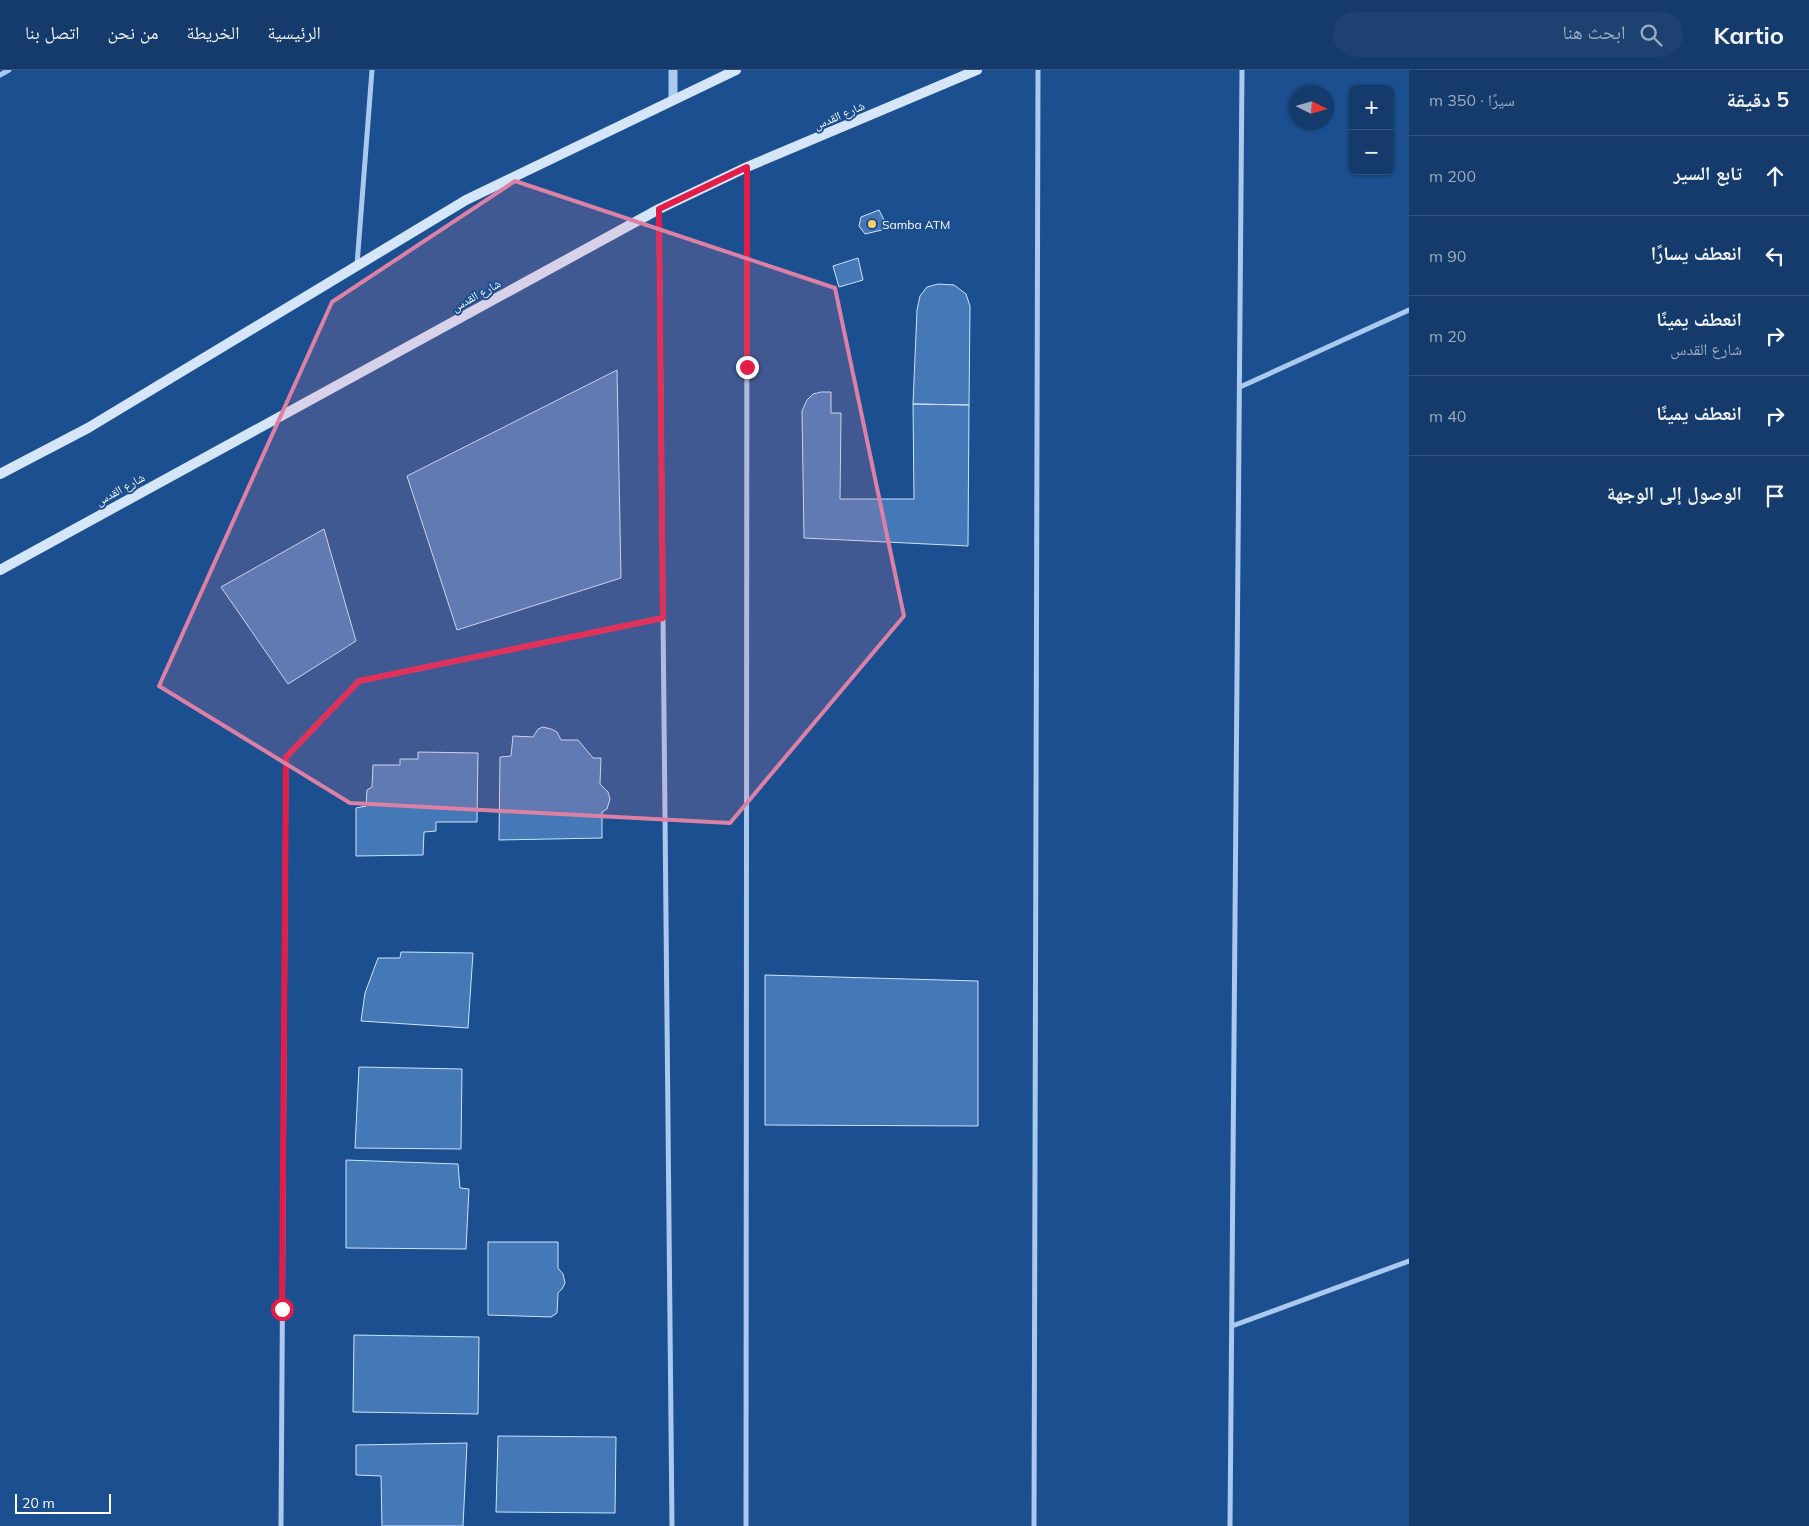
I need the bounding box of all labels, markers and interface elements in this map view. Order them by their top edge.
search box [1333,12,1683,57]
text: ابحث هنا [1563,20,1625,44]
text: Kartio [1713,20,1784,50]
text: اتصل بنا [25,21,80,44]
text: من نحن [108,21,158,44]
text: الخريطة [186,21,239,44]
text: الرئيسية [267,21,321,44]
icon: search [1637,21,1665,49]
north arrow [1289,85,1334,130]
map controls [1349,85,1394,175]
button: + [1349,85,1394,130]
text: 5 دقيقة [1727,86,1789,112]
text: سيرًا · 350 m [1429,90,1515,110]
street label: شارع القدس [811,98,867,133]
button: − [1349,130,1394,175]
text: تابع السير [1673,161,1742,185]
icon: ahead [1761,162,1789,190]
text: 200 m [1429,166,1476,186]
place label: Samba ATM [882,217,950,232]
marker: Samba ATM [866,218,878,230]
text: انعطف يسارًا [1651,241,1742,265]
icon: left [1761,242,1789,270]
text: 90 m [1429,246,1466,266]
street label: شارع القدس [449,275,504,315]
text: انعطف يمينًا [1656,307,1742,331]
icon: right [1761,322,1789,350]
text: 20 m [1429,326,1466,346]
text: شارع القدس [1670,339,1742,359]
route end [736,356,759,379]
text: انعطف يمينًا [1656,401,1742,425]
icon: right [1761,402,1789,430]
text: 40 m [1429,406,1466,426]
street label: شارع القدس [93,469,148,509]
text: الوصول إلى الوجهة [1607,481,1742,505]
icon: arrive [1761,482,1789,510]
route start [271,1298,294,1321]
scale bar [15,1491,111,1514]
text: 20 m [22,1494,55,1512]

